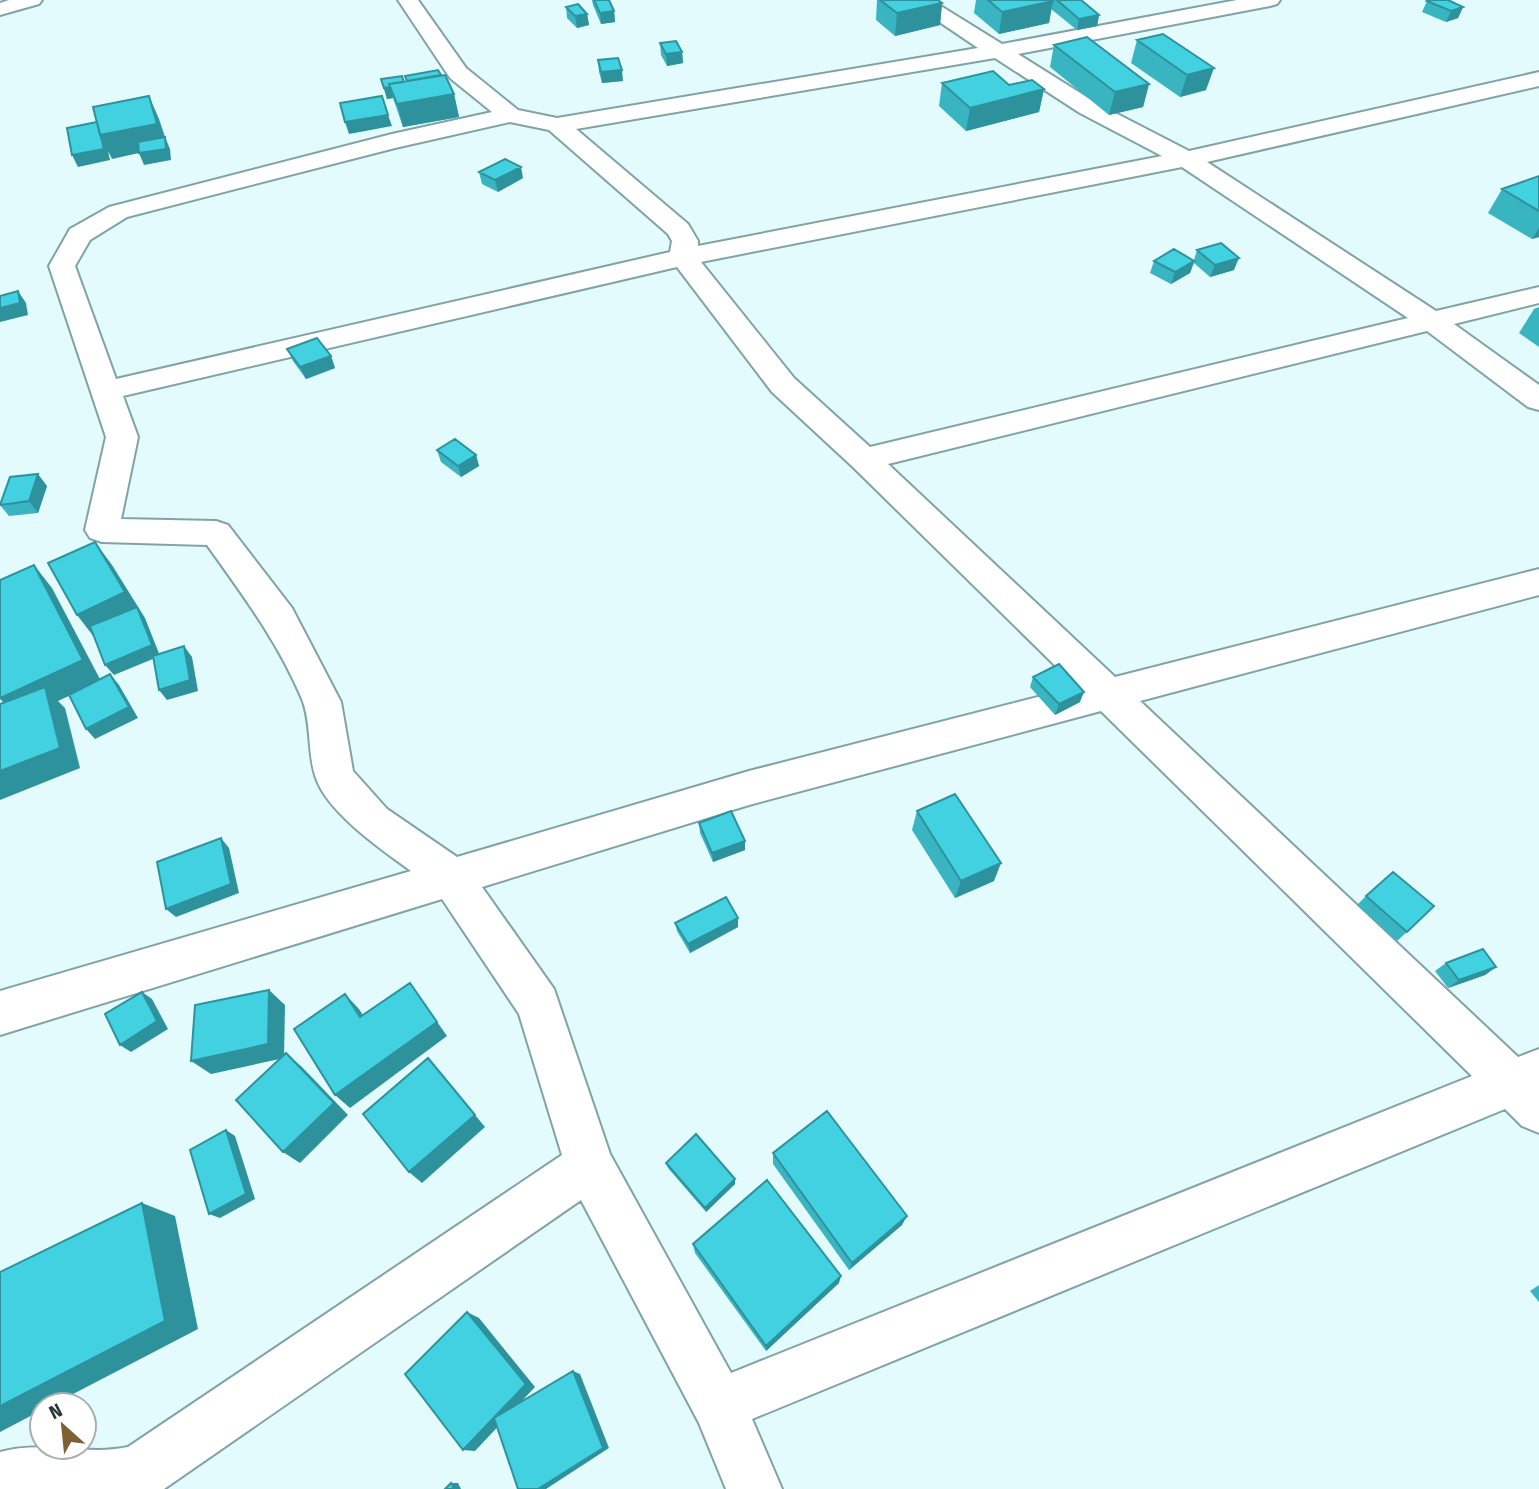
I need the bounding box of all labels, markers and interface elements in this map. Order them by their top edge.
north arrow [28,1391,98,1461]
text: N [45,1398,66,1424]

